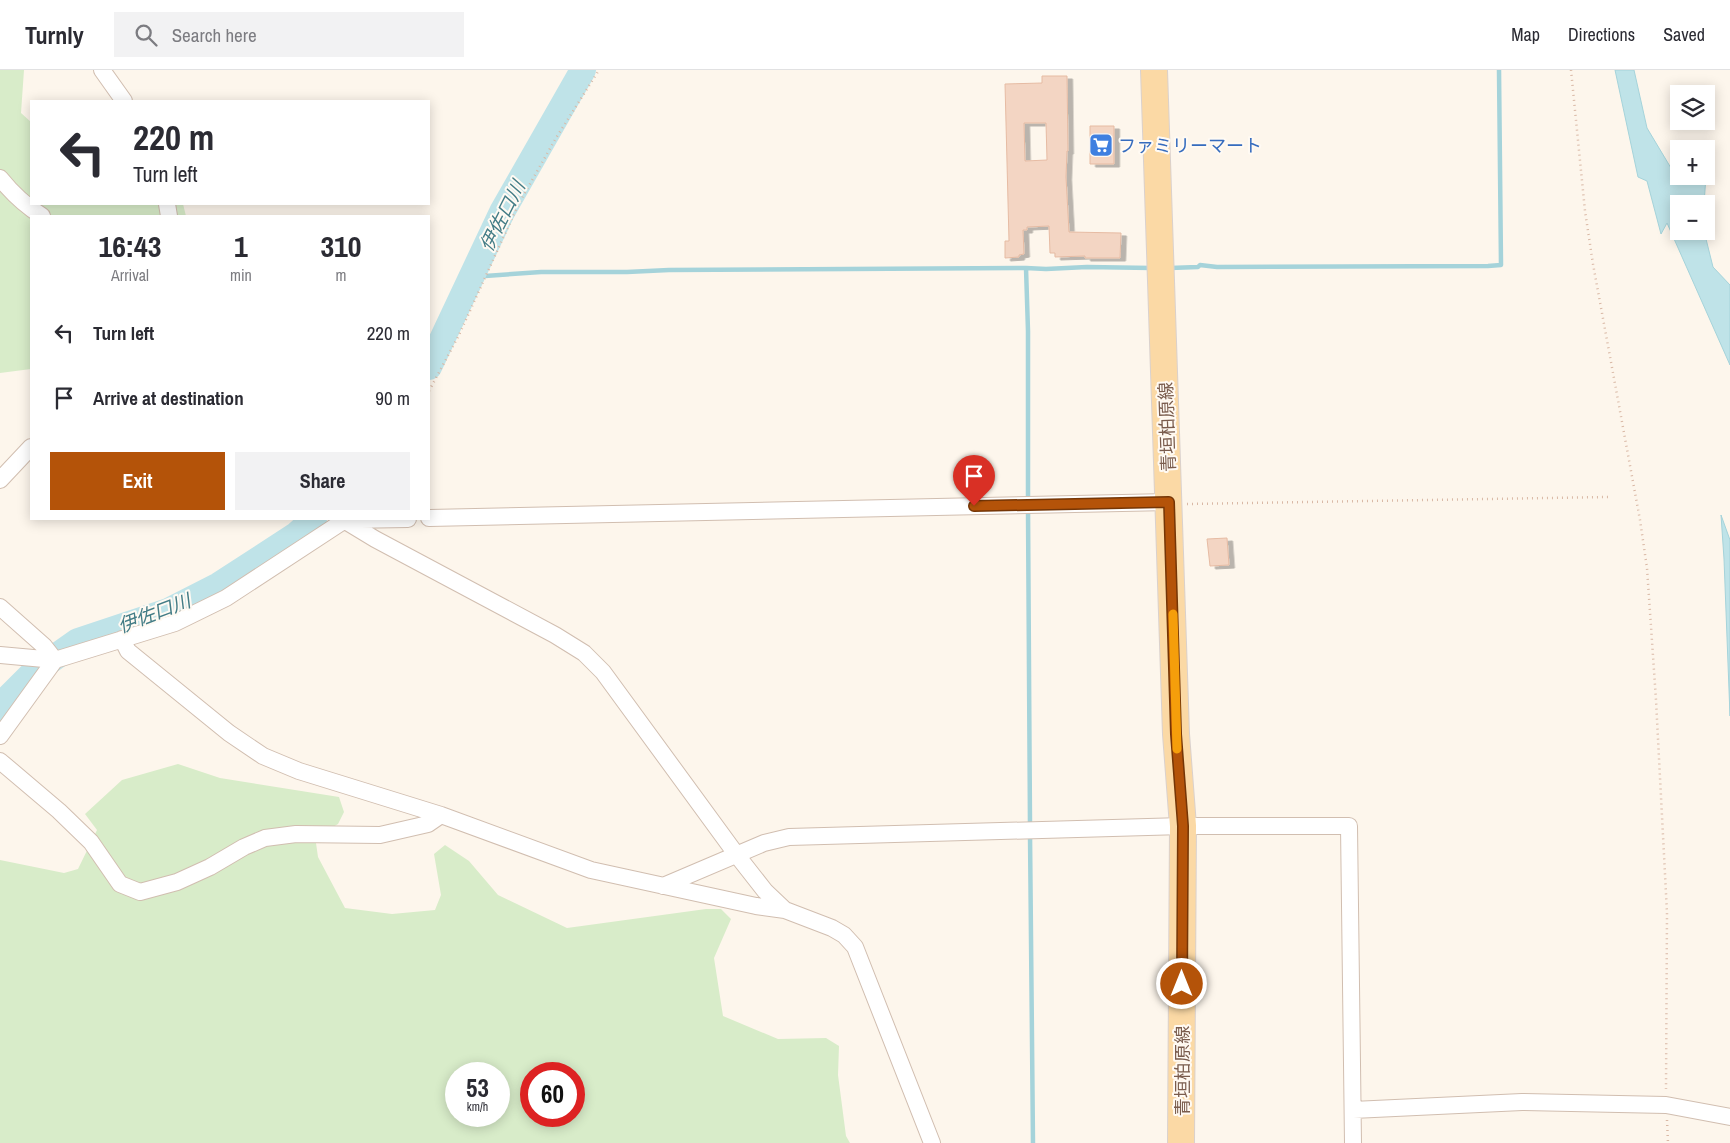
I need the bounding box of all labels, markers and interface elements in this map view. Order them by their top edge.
search box [114,12,464,57]
text: Turnly [25,19,84,51]
icon: search [132,21,160,49]
text: Search here [172,22,257,48]
text: Map [1511,22,1540,47]
text: Directions [1568,22,1635,47]
text: Saved [1663,22,1705,47]
map controls [1670,85,1715,240]
button: layers [1670,85,1715,130]
text: 220 m [133,114,214,161]
icon: left [50,120,115,185]
supermarket icon: ファミリーマート [1088,132,1114,158]
place label: ファミリーマート [1118,133,1262,158]
button: + [1670,140,1715,185]
text: Turn left [133,159,198,189]
water label: 伊佐口川 [473,174,532,256]
button: − [1670,195,1715,240]
text: 16:43 [99,226,161,266]
text: 1 [234,226,248,266]
text: 310 [320,226,361,266]
text: Arrival [111,264,149,286]
text: min [230,264,252,286]
text: m [335,264,346,286]
icon: left [50,319,78,347]
text: Turn left [93,320,154,346]
text: 220 m [367,320,410,346]
street label: 青垣柏原線 [1153,382,1181,472]
icon: arrive [50,384,78,412]
text: Arrive at destination [93,385,244,411]
text: 90 m [375,385,410,411]
button: Exit [50,452,225,510]
button: Share [235,452,410,510]
pin [953,455,995,506]
icon: arrive [960,462,988,490]
water label: 伊佐口川 [114,587,196,639]
position arrow [1155,957,1207,1009]
street label: 青垣柏原線 [1170,1026,1195,1116]
speed limit sign: 60 [520,1062,585,1127]
text: 53 [466,1071,489,1105]
text: km/h [467,1099,488,1115]

